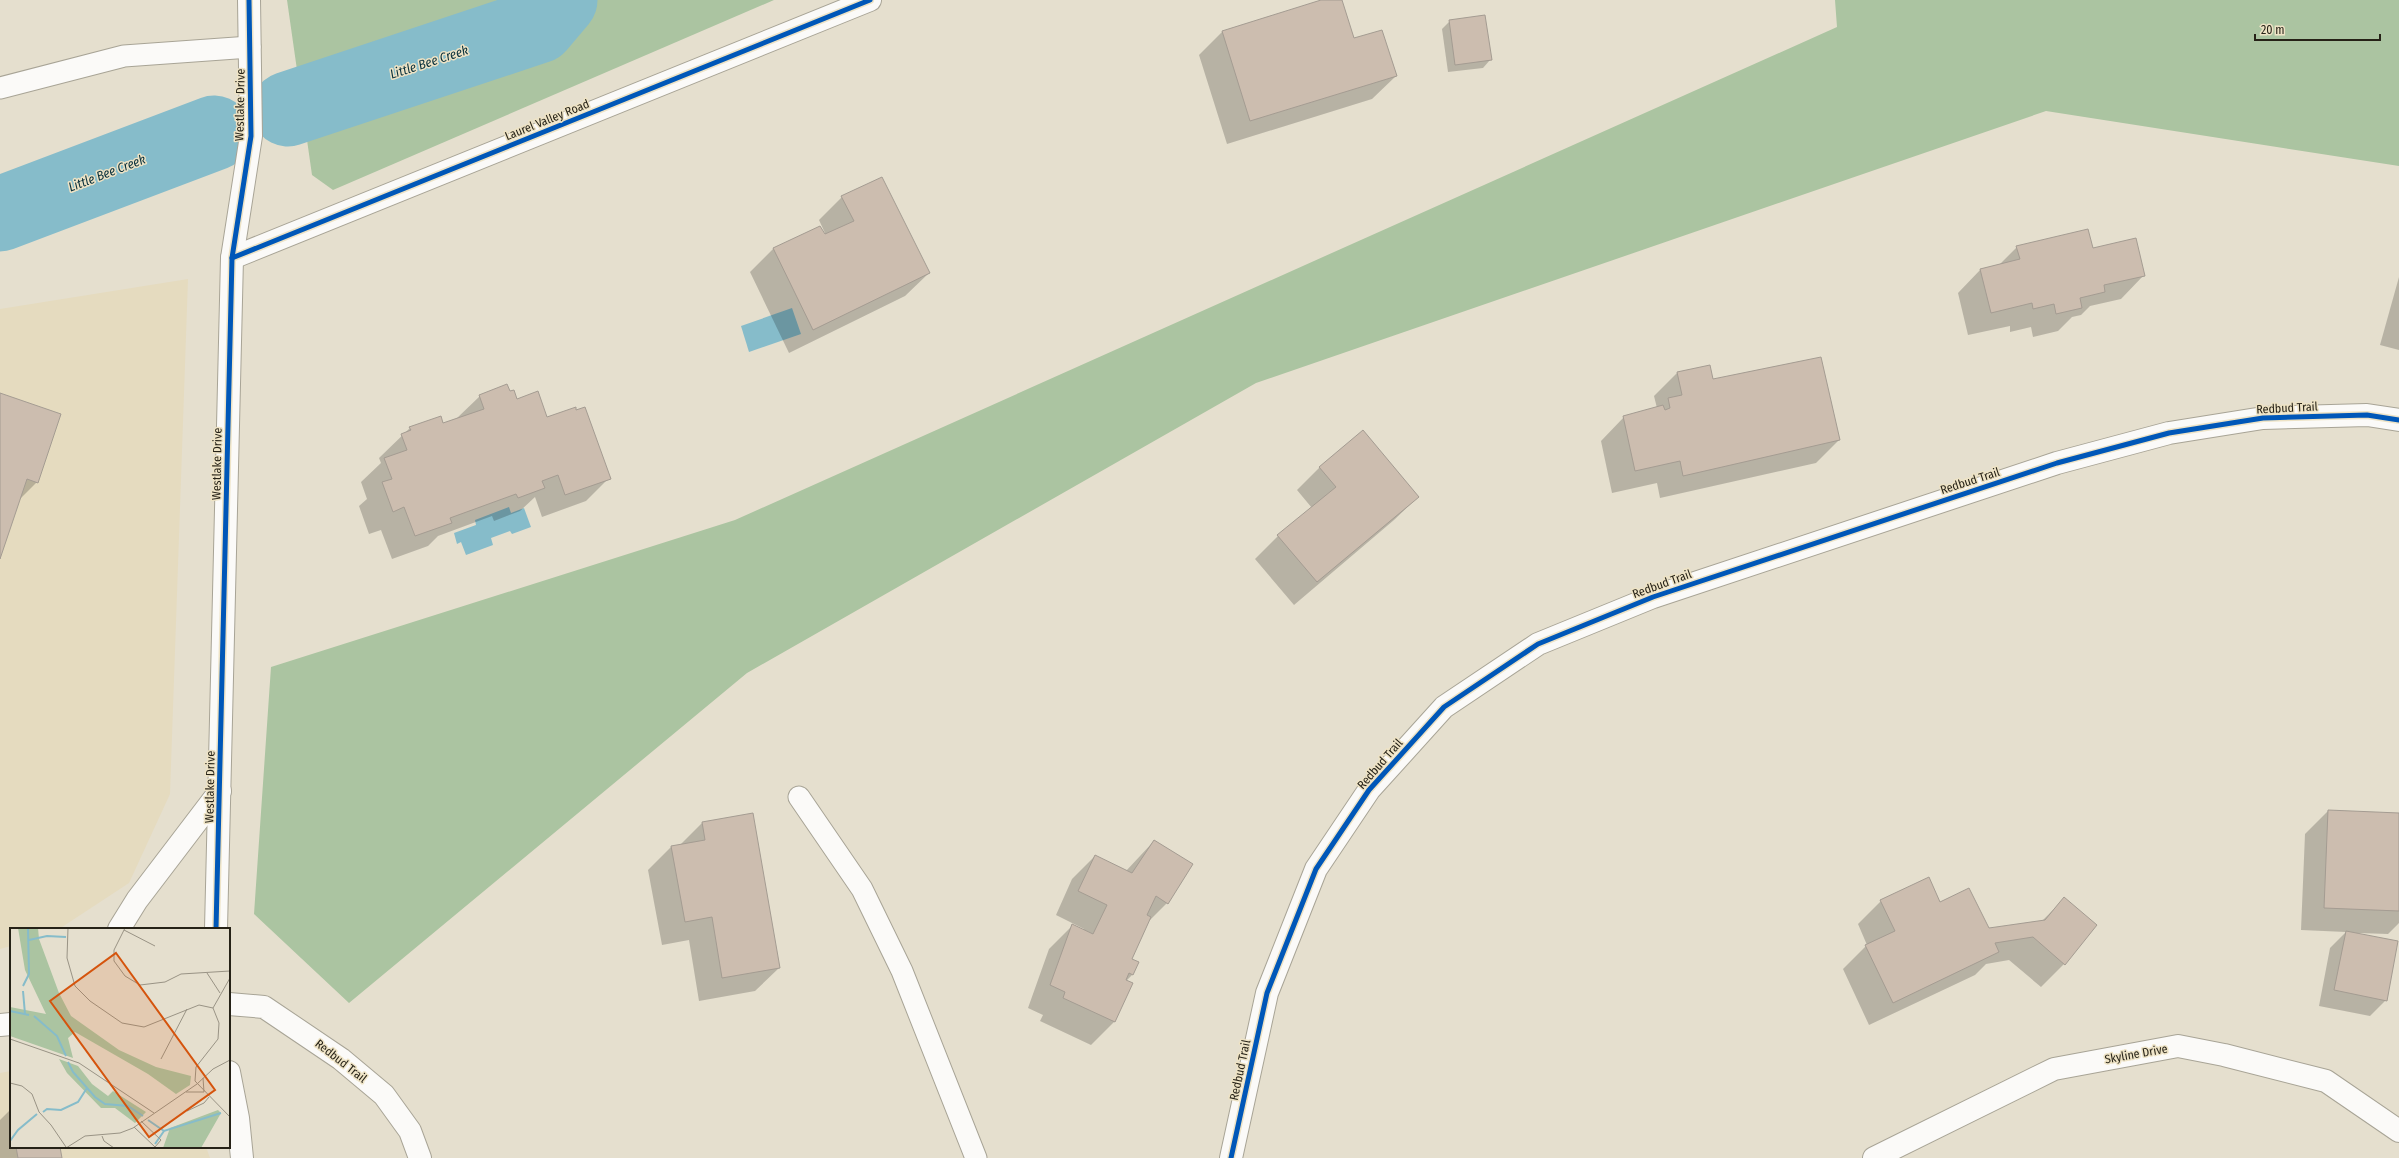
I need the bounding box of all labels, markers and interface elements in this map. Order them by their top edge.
scale bar [2255,16,2380,42]
text: 20 m [2261,23,2285,37]
water label: Little Bee Creek [388,42,471,82]
street label: Westlake Drive [232,69,248,141]
street label: Laurel Valley Road [503,97,591,143]
water label: Little Bee Creek [66,151,148,195]
street label: Redbud Trail [2256,399,2318,417]
street label: Westlake Drive [209,428,225,500]
street label: Redbud Trail [1938,465,2002,497]
street label: Redbud Trail [1631,567,1693,601]
street label: Redbud Trail [1354,736,1406,792]
street label: Westlake Drive [202,751,218,823]
inset map [10,928,230,1148]
street label: Redbud Trail [312,1036,370,1086]
street label: Redbud Trail [1227,1038,1253,1102]
street label: Skyline Drive [2103,1042,2169,1066]

